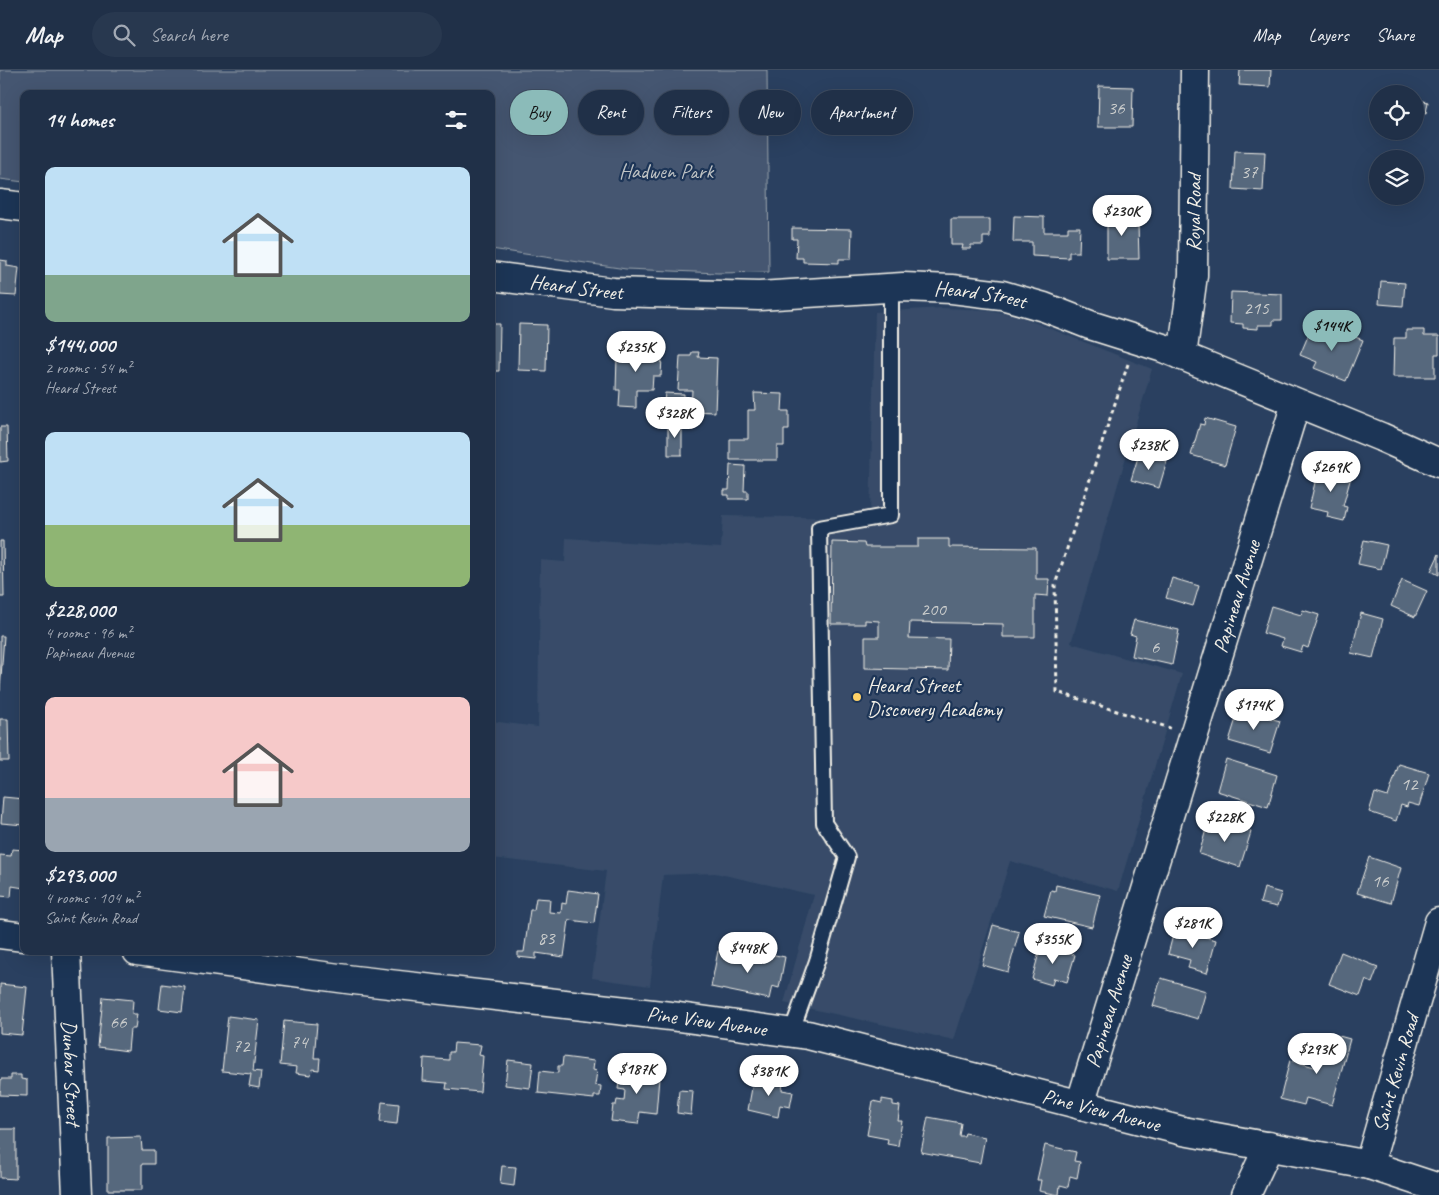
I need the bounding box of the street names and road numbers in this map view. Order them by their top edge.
street label: Royal Road [1180,171,1207,252]
street label: Heard Street [528,268,625,305]
street label: Heard Street [933,275,1031,315]
street label: Papineau Avenue [1207,536,1266,656]
street label: Papineau Avenue [1079,951,1139,1071]
street label: Pine View Avenue [645,1000,770,1042]
street label: Saint Kevin Road [1366,1007,1426,1135]
street label: Dunbar Street [56,1020,87,1129]
street label: Pine View Avenue [1040,1083,1165,1138]

